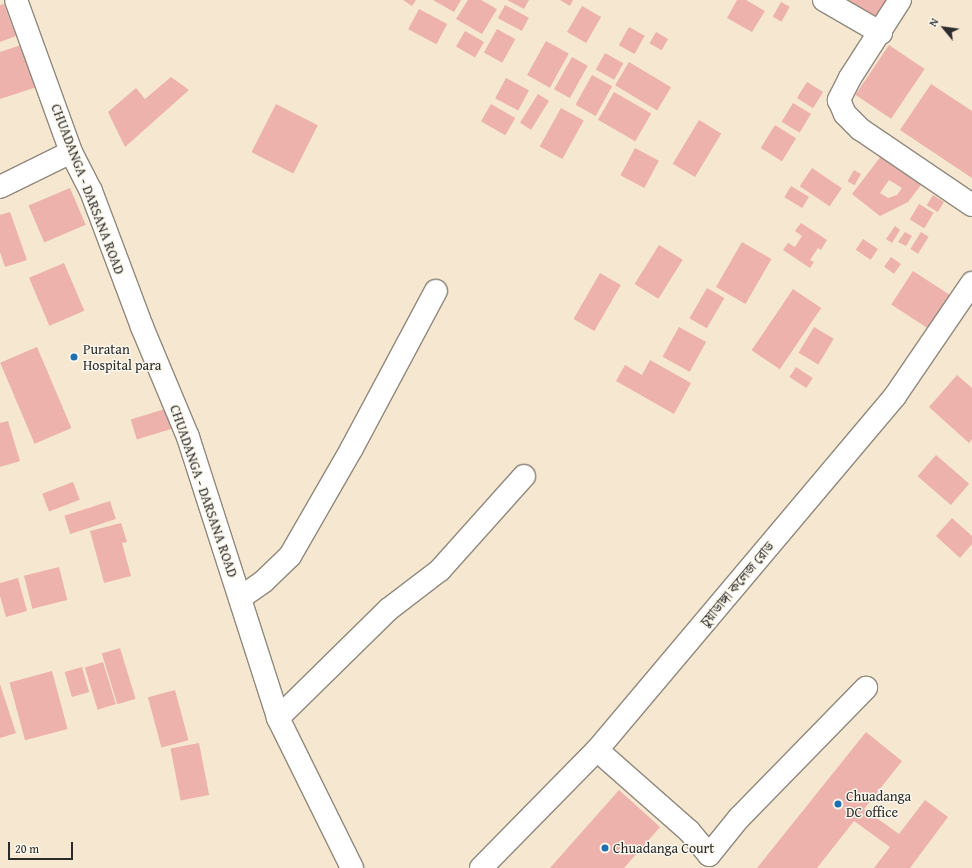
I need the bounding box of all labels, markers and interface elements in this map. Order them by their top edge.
north arrow [924,8,964,48]
text: N [925,15,942,29]
street label: CHUADANGA - DARSANA ROAD [48,101,128,277]
place label: Puratan Hospital para [83,341,161,374]
marker: Puratan Hospital para [68,351,80,363]
street label: CHUADANGA - DARSANA ROAD [167,403,241,579]
street label: চুয়াডাঙ্গা কলেজ রোড [697,538,777,630]
place label: Chuadanga DC office [846,788,911,820]
marker: Chuadanga DC office [833,799,843,809]
scale bar [10,834,75,860]
text: 20 m [15,840,39,857]
place label: Chuadanga Court [613,840,714,856]
marker: Chuadanga Court [600,843,610,853]

